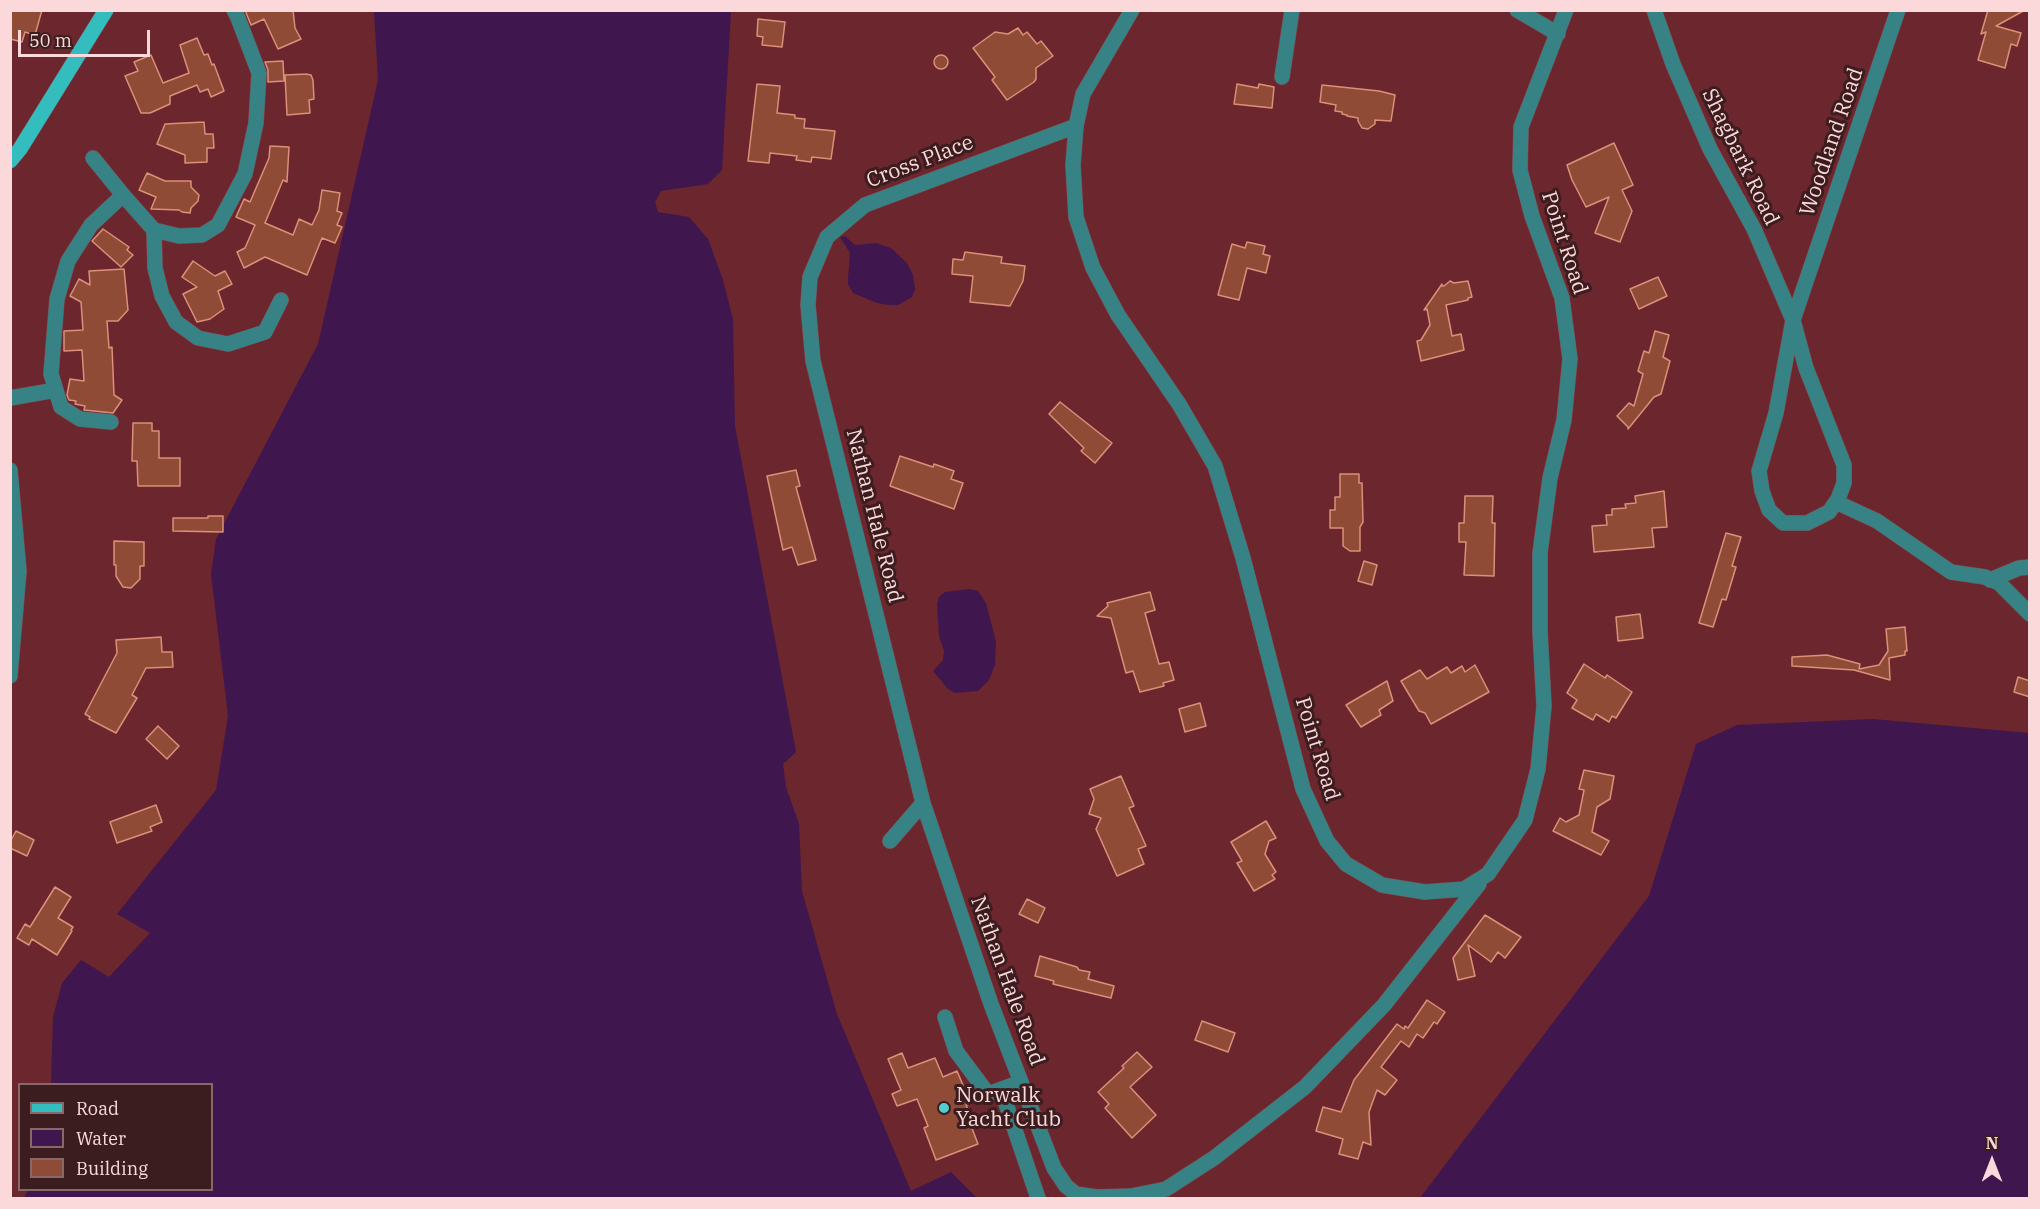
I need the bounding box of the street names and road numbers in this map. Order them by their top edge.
street label: Woodland Road [1795,65,1869,219]
street label: Shagbark Road [1696,85,1784,229]
street label: Cross Place [863,130,977,194]
street label: Point Road [1535,188,1593,298]
street label: Nathan Hale Road [840,426,908,606]
street label: Point Road [1289,694,1345,804]
street label: Nathan Hale Road [965,893,1049,1069]

